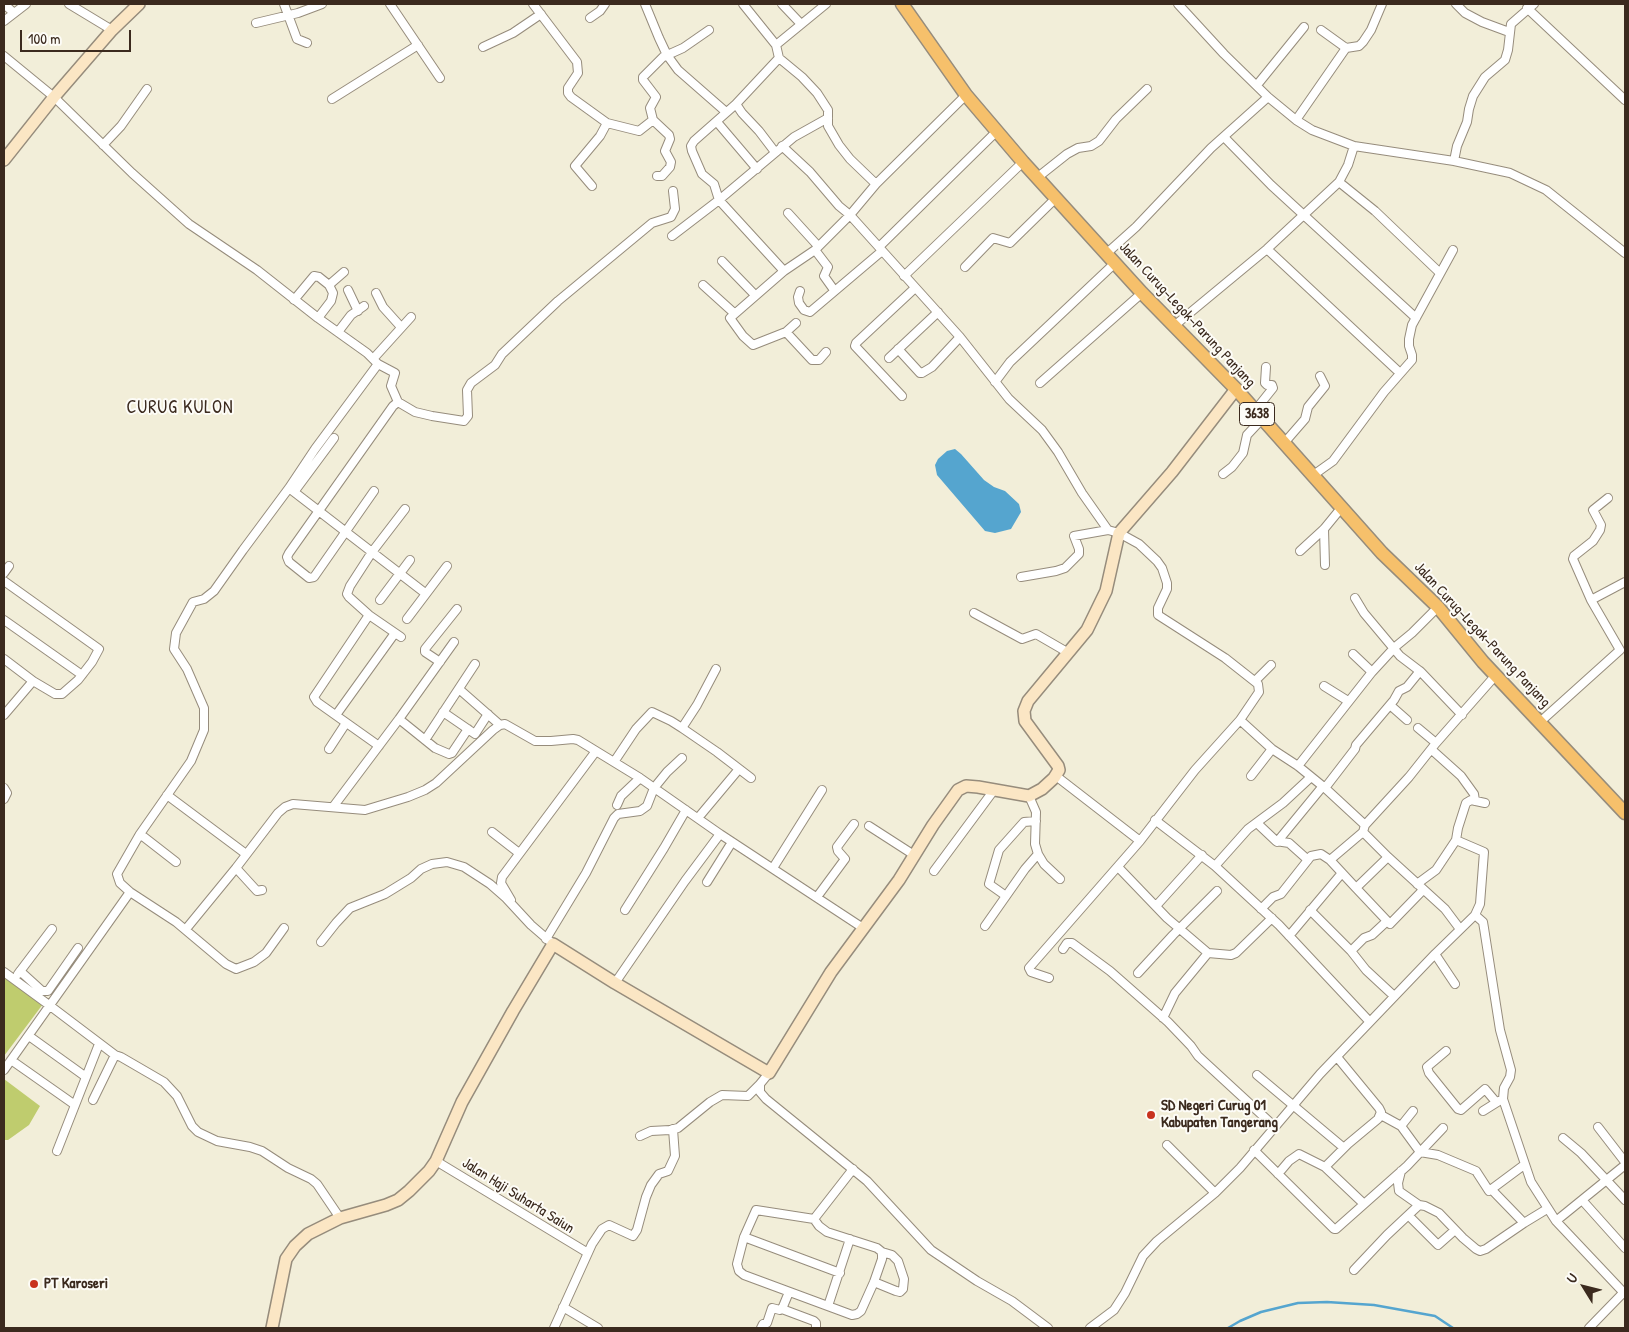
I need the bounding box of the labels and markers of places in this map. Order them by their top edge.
place label: SD Negeri Curug 01 Kabupaten Tangerang [1161,1097,1278,1132]
marker: SD Negeri Curug 01 Kabupaten Tangerang [1145,1109,1157,1121]
place label: PT Karoseri [44,1275,108,1293]
marker: PT Karoseri [28,1278,40,1290]

